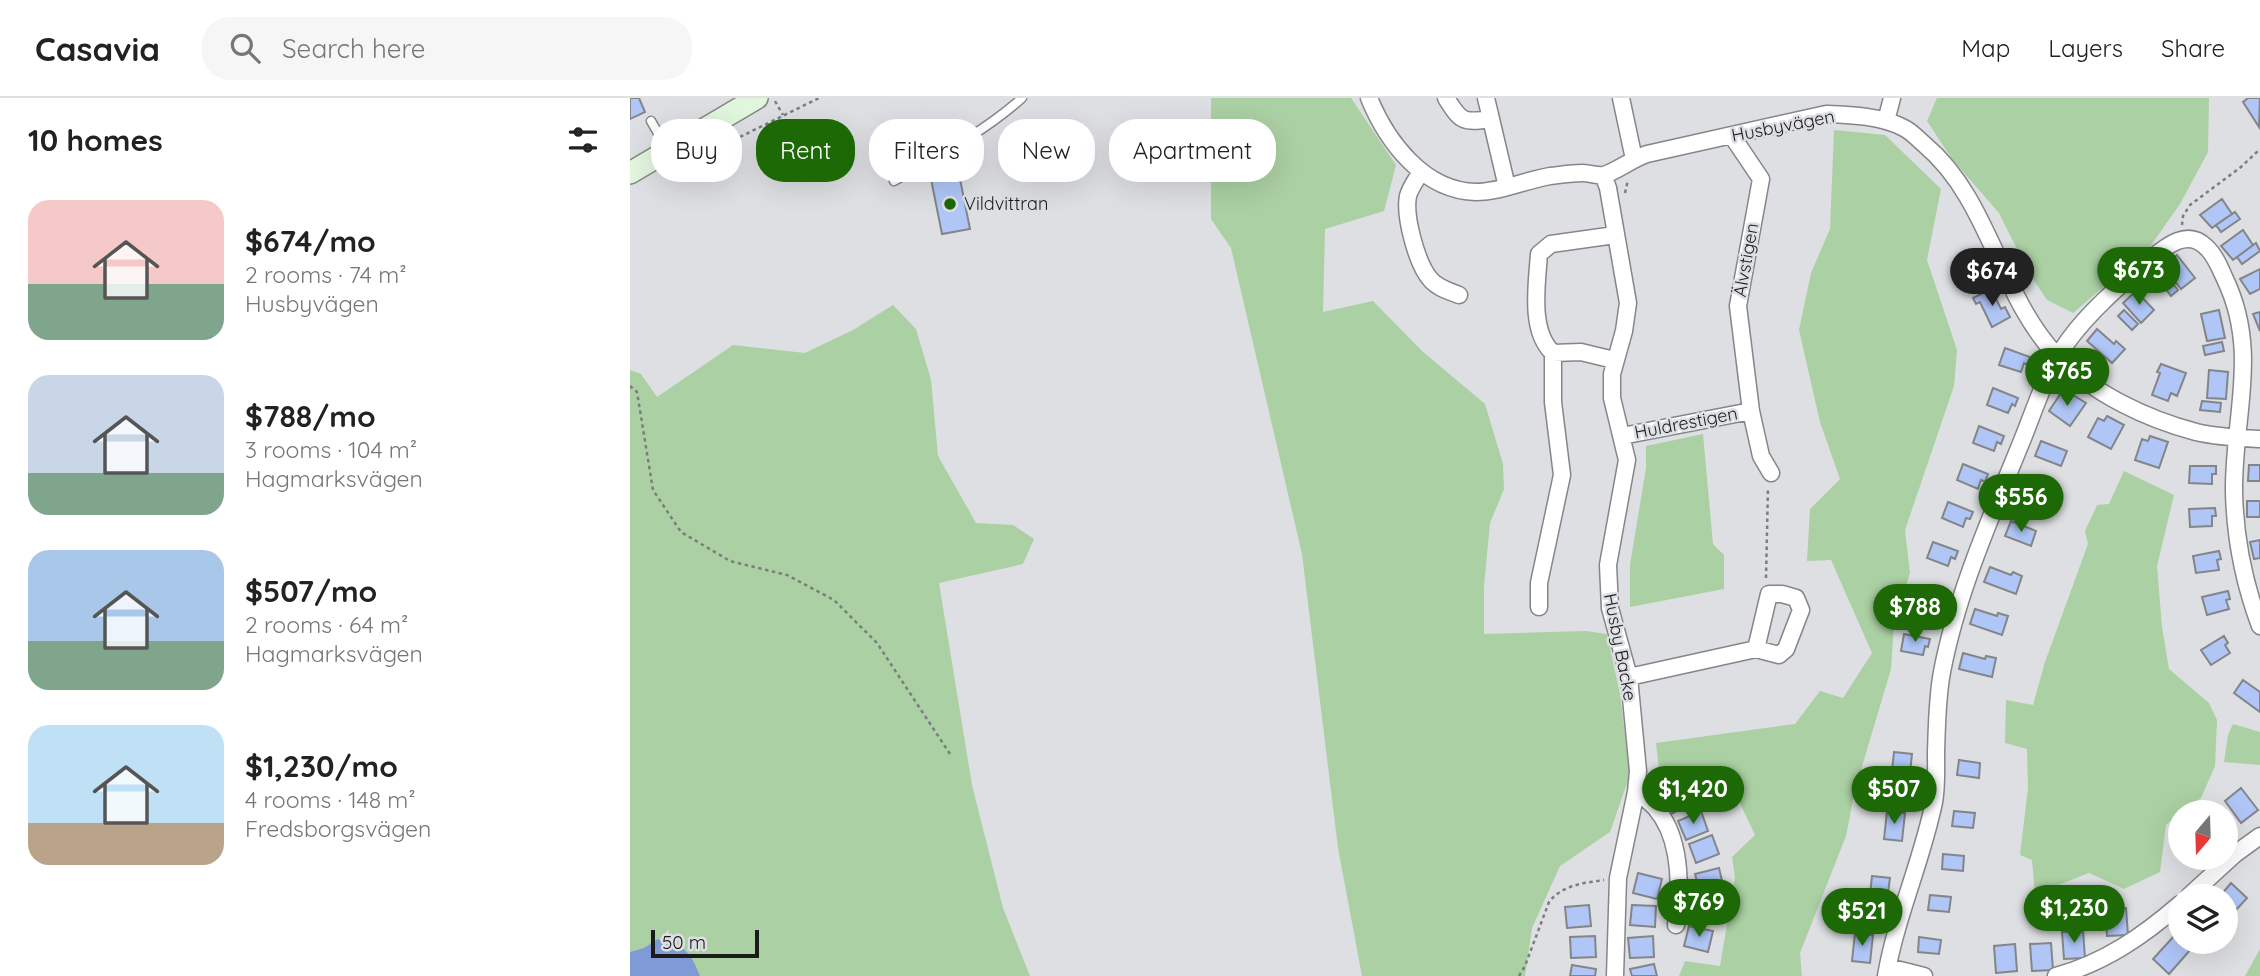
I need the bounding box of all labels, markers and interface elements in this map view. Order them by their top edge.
search box [202,17,692,80]
text: Casavia [35,28,160,69]
icon: search [226,29,264,67]
text: Search here [282,32,426,65]
text: Map [1961,33,2010,63]
text: Layers [2048,33,2123,63]
text: Share [2161,33,2225,63]
street label: Husbyvägen [1729,104,1836,147]
chip: Buy [651,119,742,182]
chip: Rent [756,119,855,182]
chip: Filters [869,119,984,182]
chip: New [998,119,1095,182]
chip: Apartment [1109,119,1276,182]
text: 10 homes [28,121,163,159]
icon: filters [564,121,602,159]
place label: Vildvittran [964,192,1048,215]
marker: Vildvittran [942,196,958,212]
street label: Älvstigen [1728,221,1763,299]
text: $674/mo [245,222,376,260]
icon: home [84,228,168,312]
pin: $674 [1951,248,2033,308]
pin: $673 [2098,248,2180,307]
text: $673 [2113,255,2165,284]
text: $674 [1966,256,2018,285]
text: 2 rooms · 74 m² [245,260,407,289]
text: Husbyvägen [245,289,379,318]
pin: $765 [2026,348,2108,408]
text: $765 [2041,356,2093,385]
text: $788/mo [245,397,376,435]
street label: Huldrestigen [1632,401,1739,444]
icon: home [84,403,168,487]
text: 3 rooms · 104 m² [245,435,417,464]
text: Hagmarksvägen [245,464,423,493]
pin: $556 [1980,474,2062,534]
text: $556 [1995,482,2047,511]
text: $507/mo [245,572,377,610]
icon: home [84,578,168,662]
pin: $788 [1874,584,1956,644]
street label: Husby Backe [1599,591,1642,703]
text: $788 [1889,592,1941,621]
text: 2 rooms · 64 m² [245,610,408,639]
text: Hagmarksvägen [245,639,423,668]
text: $1,230/mo [245,747,398,785]
icon: home [84,753,168,837]
pin: $1,420 [1636,766,1750,826]
pin: $507 [1853,766,1935,826]
text: $1,420 [1658,774,1728,803]
text: $507 [1868,774,1920,803]
text: 4 rooms · 148 m² [245,785,416,814]
north arrow [2168,800,2238,870]
map controls [2168,800,2238,954]
text: Fredsborgsvägen [245,814,431,843]
pin: $769 [1658,880,1740,939]
button: layers [2168,884,2238,954]
pin: $1,230 [2017,886,2131,945]
text: $769 [1673,887,1725,916]
pin: $521 [1821,888,1903,948]
text: $1,230 [2040,893,2108,922]
text: $521 [1837,896,1887,925]
scale bar [651,927,760,959]
text: 50 m [662,930,706,954]

